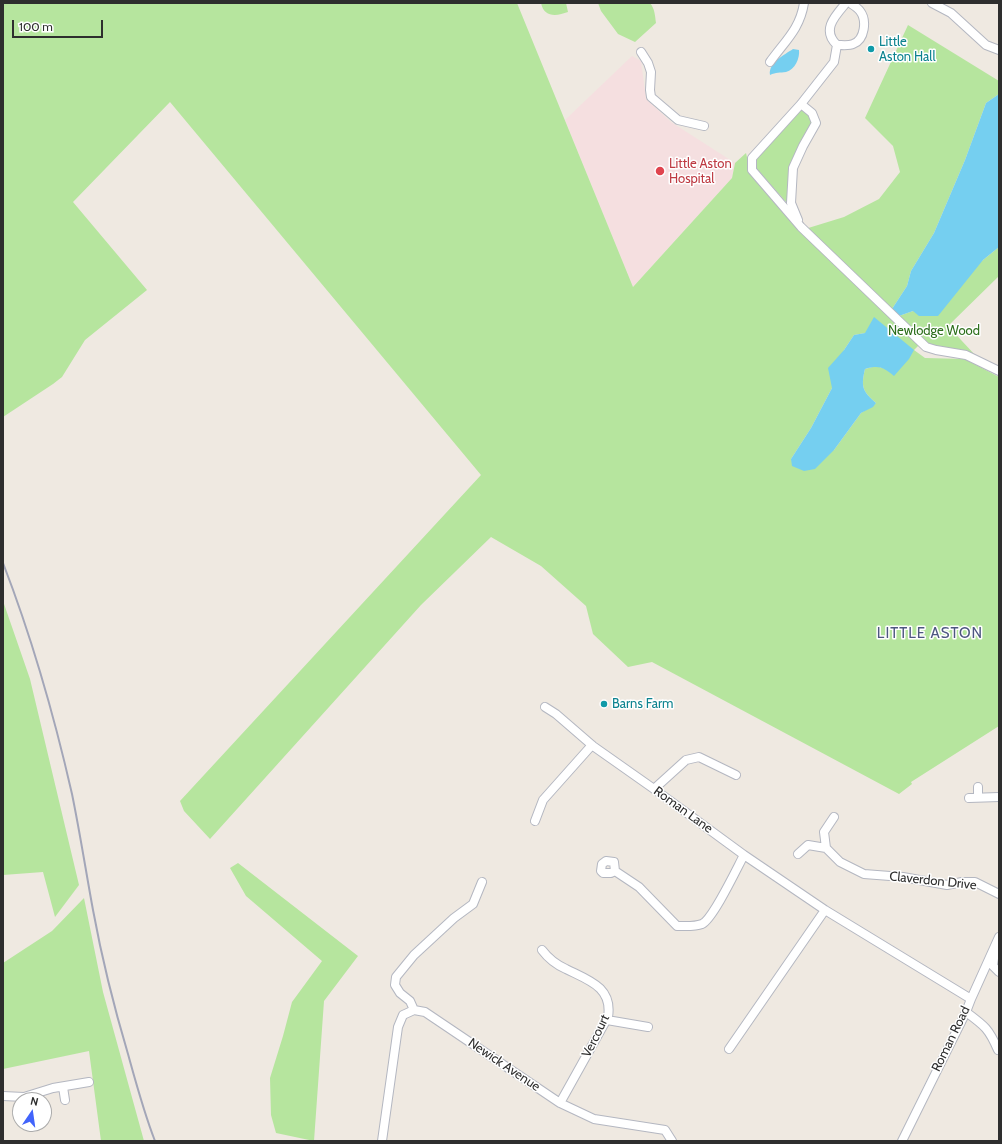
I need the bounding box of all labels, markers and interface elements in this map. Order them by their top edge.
scale bar [14,12,105,38]
text: 100 m [19,19,53,34]
place label: Little Aston Hall [879,34,935,65]
marker: Little Aston Hall [866,44,876,54]
place label: Little Aston Hospital [669,156,732,187]
marker: Little Aston Hospital [654,165,666,177]
park label: Newlodge Wood [888,323,980,339]
district label: LITTLE ASTON [877,625,983,643]
place label: Barns Farm [612,696,673,712]
marker: Barns Farm [599,699,609,709]
street label: Roman Lane [650,783,716,837]
street label: Claverdon Drive [889,869,977,893]
street label: Roman Road [928,1004,974,1074]
street label: Vercourt [579,1012,613,1060]
street label: Newick Avenue [465,1035,543,1095]
north arrow [12,1092,52,1132]
text: N [29,1094,40,1109]

